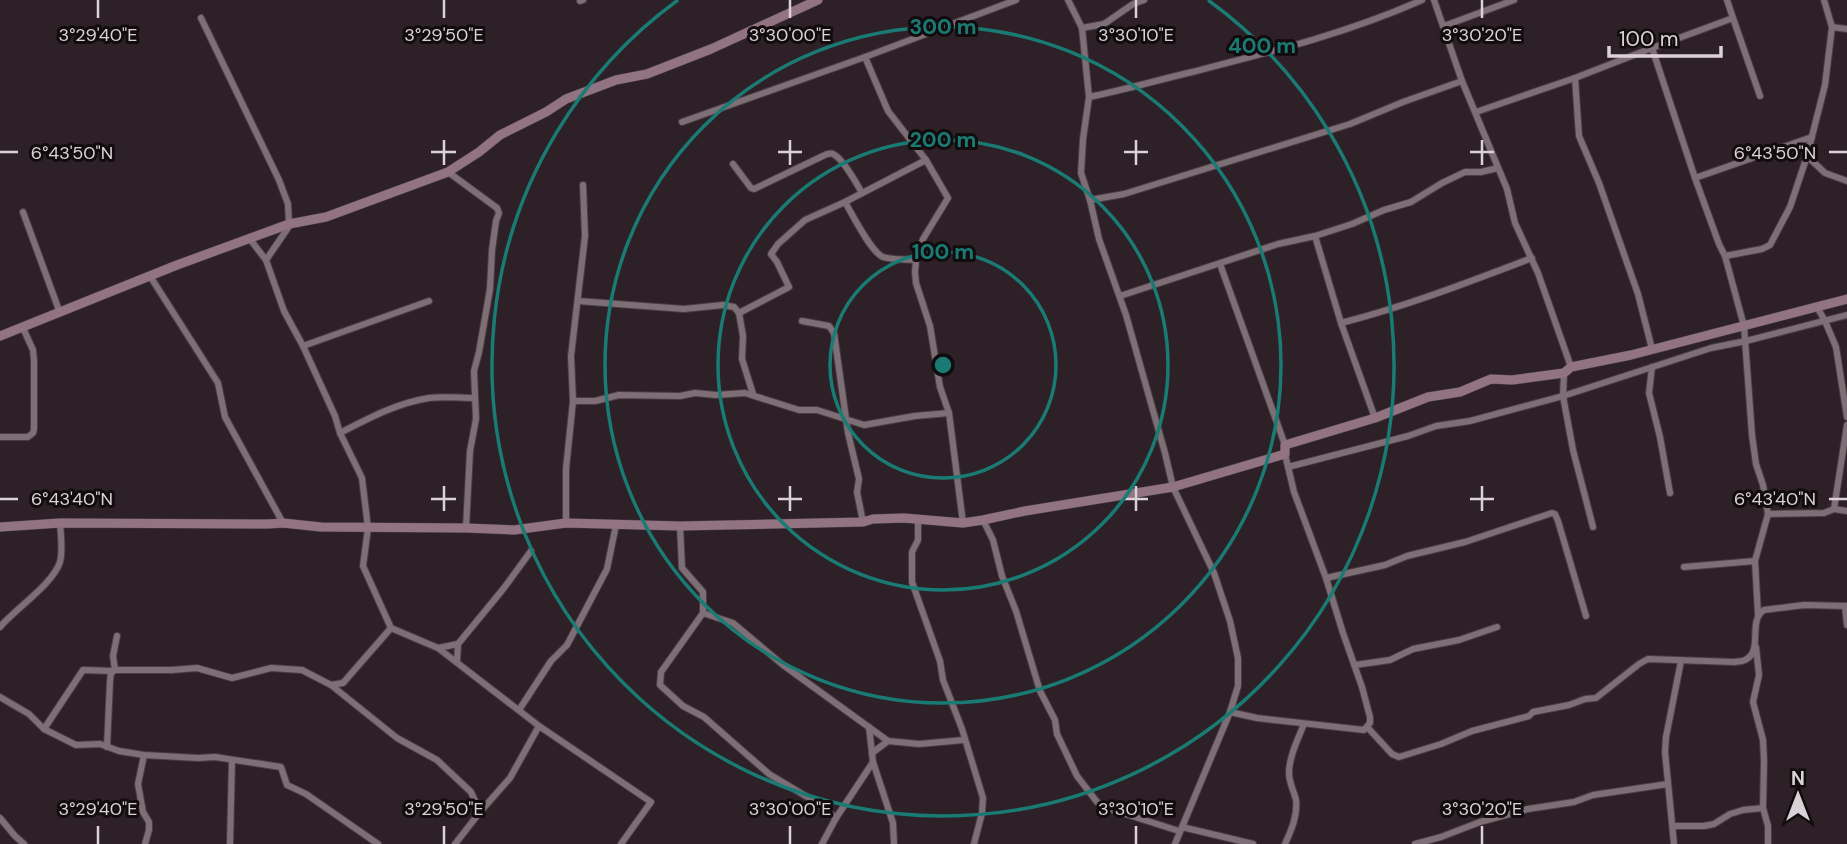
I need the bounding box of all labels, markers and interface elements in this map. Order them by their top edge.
text: 300 m [910,13,976,41]
scale bar [1609,14,1721,58]
text: 3°29'40"E [59,23,137,47]
text: 3°29'50"E [404,23,484,47]
text: 3°30'00"E [749,23,831,47]
text: 3°30'10"E [1098,23,1174,47]
text: 3°30'20"E [1442,23,1522,47]
text: 100 m [1619,25,1679,53]
text: 400 m [1228,32,1296,60]
text: 200 m [910,126,976,154]
text: 6°43'50"N [31,141,113,165]
text: 6°43'50"N [1734,141,1816,165]
text: 100 m [912,238,974,266]
centre of rings [931,353,955,377]
text: 6°43'40"N [31,487,113,511]
text: 6°43'40"N [1734,487,1816,511]
north arrow [1763,760,1833,830]
text: N [1791,766,1805,791]
text: 3°29'40"E [59,797,137,821]
text: 3°29'50"E [404,797,484,821]
text: 3°30'00"E [749,797,831,821]
text: 3°30'10"E [1098,797,1174,821]
text: 3°30'20"E [1442,797,1522,821]

